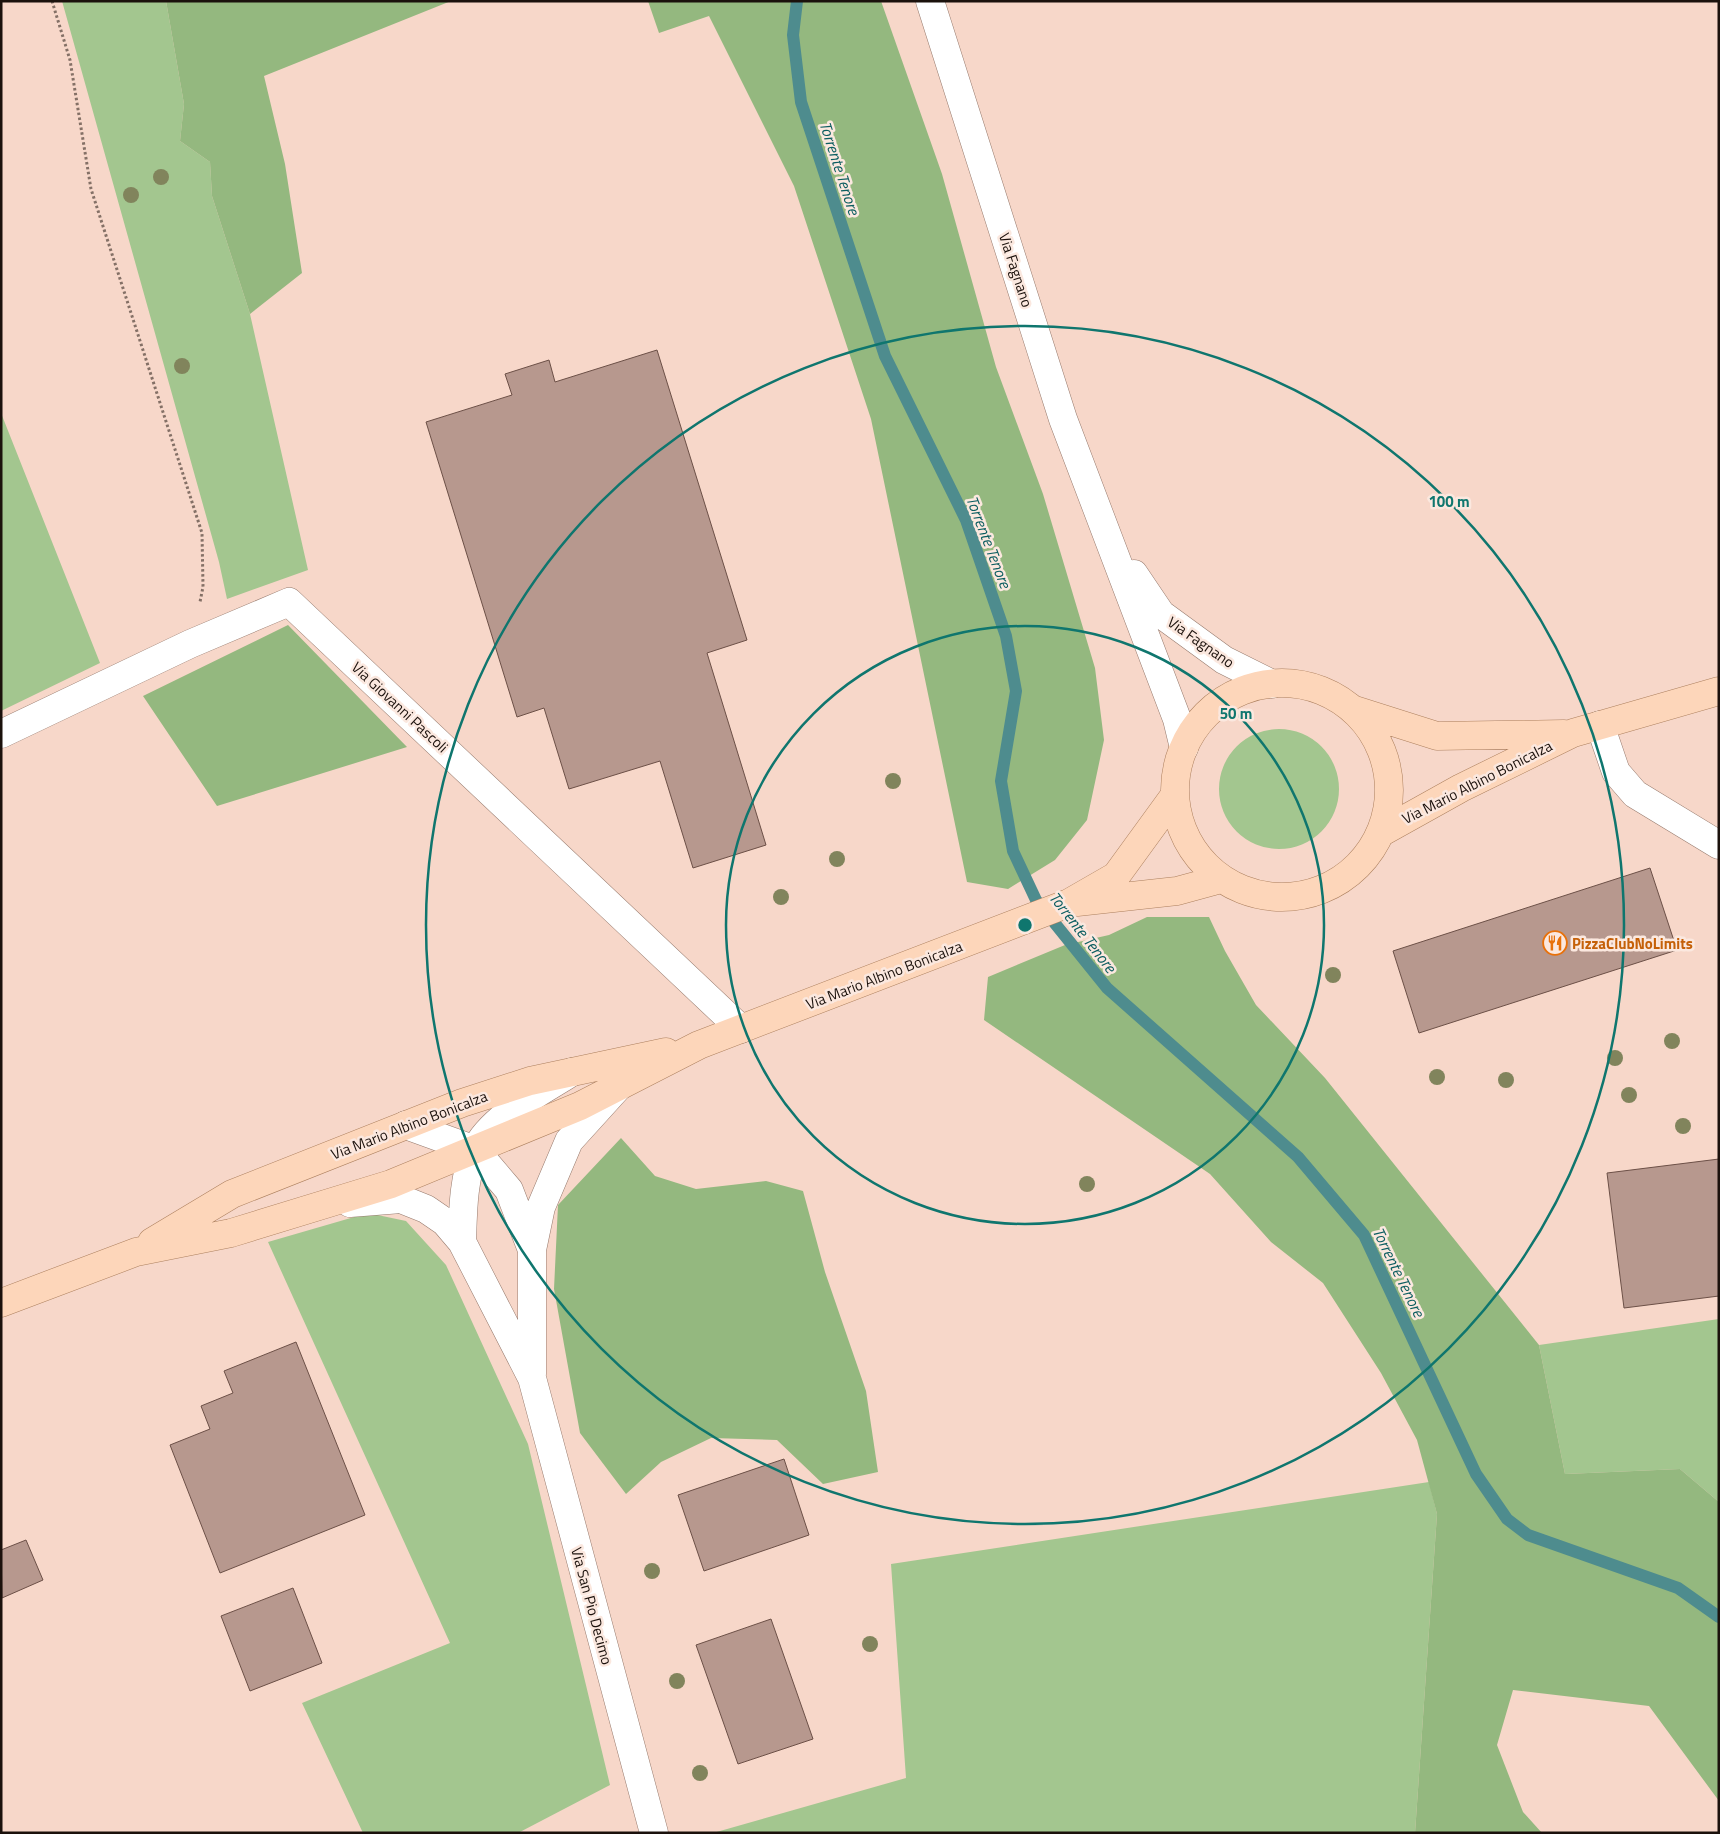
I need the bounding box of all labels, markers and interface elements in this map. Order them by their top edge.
water label: Torrente Tenore [814,118,867,219]
street label: Via Fagnano [993,230,1039,310]
text: 100 m [1428,490,1470,513]
water label: Torrente Tenore [960,492,1018,593]
street label: Via Fagnano [1163,610,1239,674]
street label: Via Giovanni Pascoli [346,656,454,758]
text: 50 m [1220,702,1252,725]
street label: Via Mario Albino Bonicalza [1398,734,1557,830]
water label: Torrente Tenore [1044,886,1123,979]
centre of rings [1016,916,1034,934]
restaurant icon: PizzaClubNoLimits [1542,930,1568,956]
place label: PizzaClubNoLimits [1572,932,1693,955]
street label: Via Mario Albino Bonicalza [802,934,966,1015]
street label: Via Mario Albino Bonicalza [327,1084,491,1165]
water label: Torrente Tenore [1367,1223,1432,1322]
street label: Via San Pio Decimo [565,1545,619,1667]

